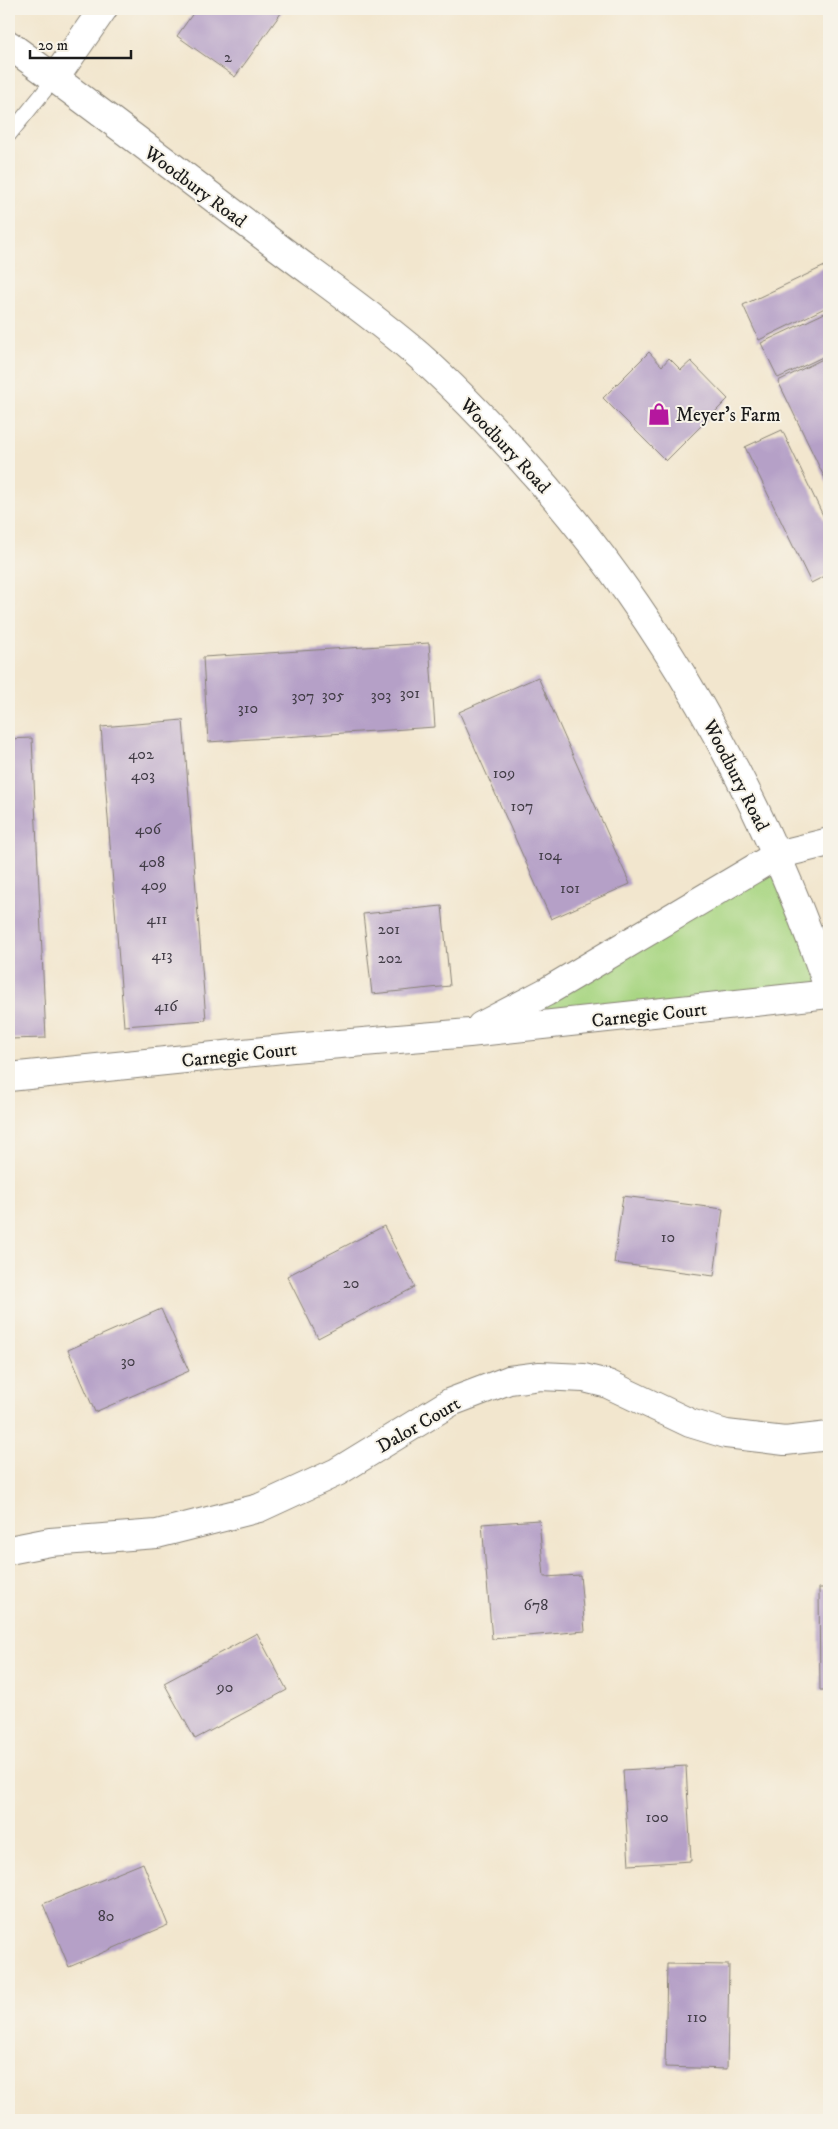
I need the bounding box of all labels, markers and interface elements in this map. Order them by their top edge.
scale bar [30,28,131,60]
text: 20 m [38,36,68,55]
house number: 2 [224,47,232,67]
street label: Woodbury Road [139,141,251,233]
street label: Woodbury Road [454,393,555,499]
shop icon: Meyer's Farm [646,401,672,427]
place label: Meyer's Farm [676,404,780,427]
house number: 301 [400,683,420,703]
house number: 305 [322,685,344,705]
house number: 303 [371,685,391,705]
house number: 307 [291,686,315,706]
house number: 310 [238,698,258,718]
street label: Woodbury Road [697,715,774,836]
house number: 402 [128,744,154,764]
house number: 109 [493,763,515,783]
house number: 403 [131,765,155,785]
house number: 107 [511,796,533,816]
house number: 406 [135,819,162,839]
house number: 104 [538,845,563,865]
house number: 408 [139,852,165,872]
house number: 409 [141,875,167,895]
house number: 101 [560,878,580,898]
house number: 411 [147,909,168,929]
house number: 201 [378,919,400,939]
house number: 413 [151,945,173,965]
house number: 202 [378,948,402,968]
house number: 416 [154,996,178,1016]
street label: Carnegie Court [590,998,708,1033]
street label: Carnegie Court [180,1038,298,1073]
house number: 10 [661,1227,675,1247]
house number: 20 [343,1273,359,1293]
house number: 30 [121,1351,135,1371]
street label: Dalor Court [373,1392,465,1458]
house number: 678 [524,1595,548,1615]
house number: 90 [216,1677,233,1697]
house number: 100 [645,1807,669,1827]
house number: 80 [98,1906,114,1926]
house number: 110 [687,2007,707,2027]

